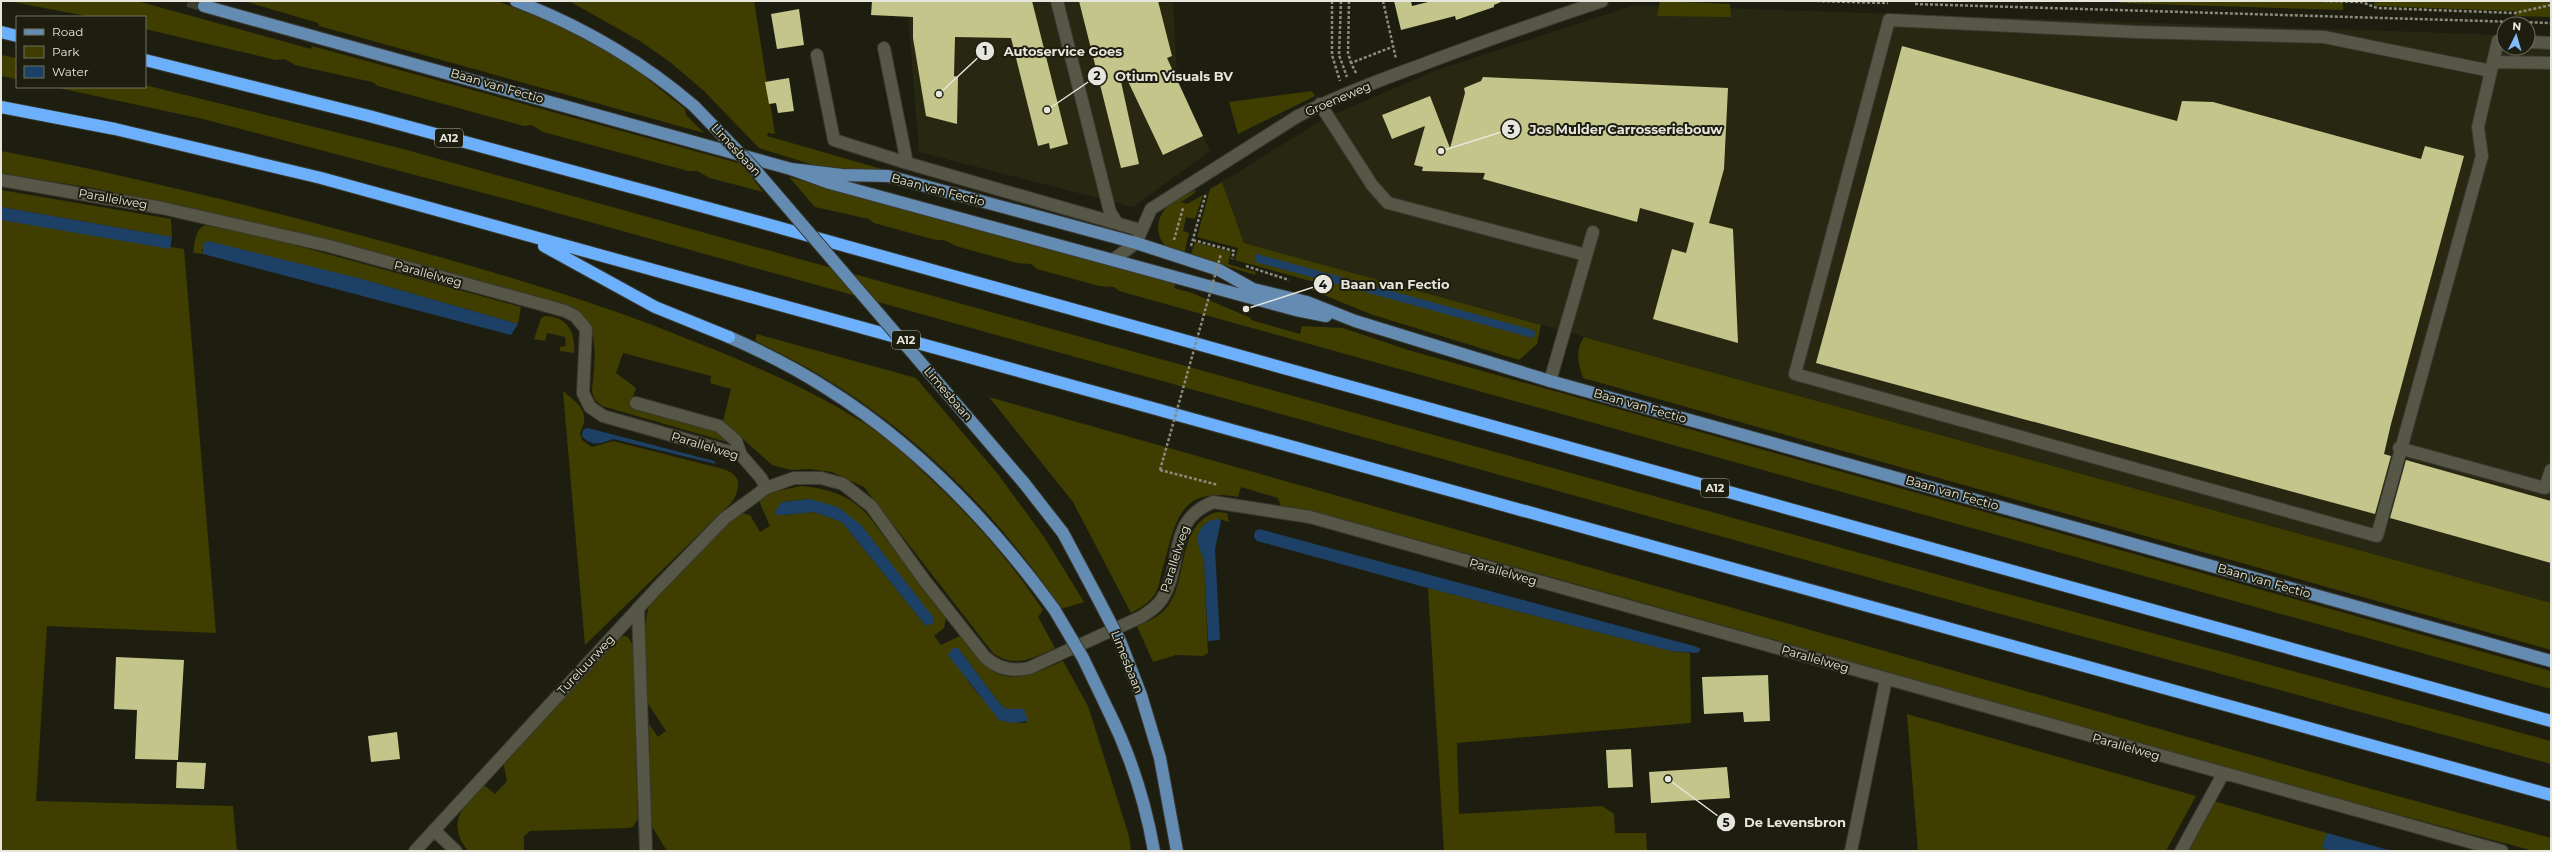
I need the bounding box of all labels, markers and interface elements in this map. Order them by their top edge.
legend [16,16,146,88]
north arrow [2496,16,2536,56]
text: N [2512,19,2522,33]
text: Road [52,24,83,39]
callout: Autoservice Goes [975,39,1130,64]
text: 1 [983,43,987,58]
text: Autoservice Goes [1003,43,1122,59]
text: Park [52,44,80,59]
text: Water [52,64,89,79]
callout: Otium Visuals BV [1087,64,1241,89]
street label: Baan van Fectio [449,65,545,106]
text: 2 [1093,68,1101,83]
text: Otium Visuals BV [1115,68,1233,84]
street label: Groeneweg [1303,78,1373,119]
callout: Jos Mulder Carrosseriebouw [1501,117,1730,142]
street label: Limesbaan [708,120,765,179]
text: Jos Mulder Carrosseriebouw [1528,121,1723,137]
text: 3 [1506,122,1515,137]
road number: A12 [435,129,463,147]
street label: Baan van Fectio [890,170,987,209]
street label: Parallelweg [77,185,149,212]
street label: Parallelweg [393,257,464,290]
callout: Baan van Fectio [1313,272,1458,297]
text: Baan van Fectio [1340,276,1450,292]
text: 4 [1319,277,1328,292]
road number: A12 [892,331,920,349]
street label: Limesbaan [921,364,976,424]
street label: Baan van Fectio [1592,385,1688,426]
street label: Parallelweg [670,428,741,463]
street label: Baan van Fectio [1904,472,2000,513]
road number: A12 [1701,479,1729,497]
street label: Parallelweg [1157,523,1192,594]
street label: Parallelweg [1468,555,1539,588]
street label: Baan van Fectio [2216,560,2312,601]
street label: Limesbaan [1108,628,1147,695]
street label: Tureluurweg [554,631,617,698]
street label: Parallelweg [1780,642,1851,675]
street label: Parallelweg [2091,730,2162,763]
callout: De Levensbron [1716,810,1854,835]
text: De Levensbron [1744,814,1846,830]
text: 5 [1722,815,1730,830]

